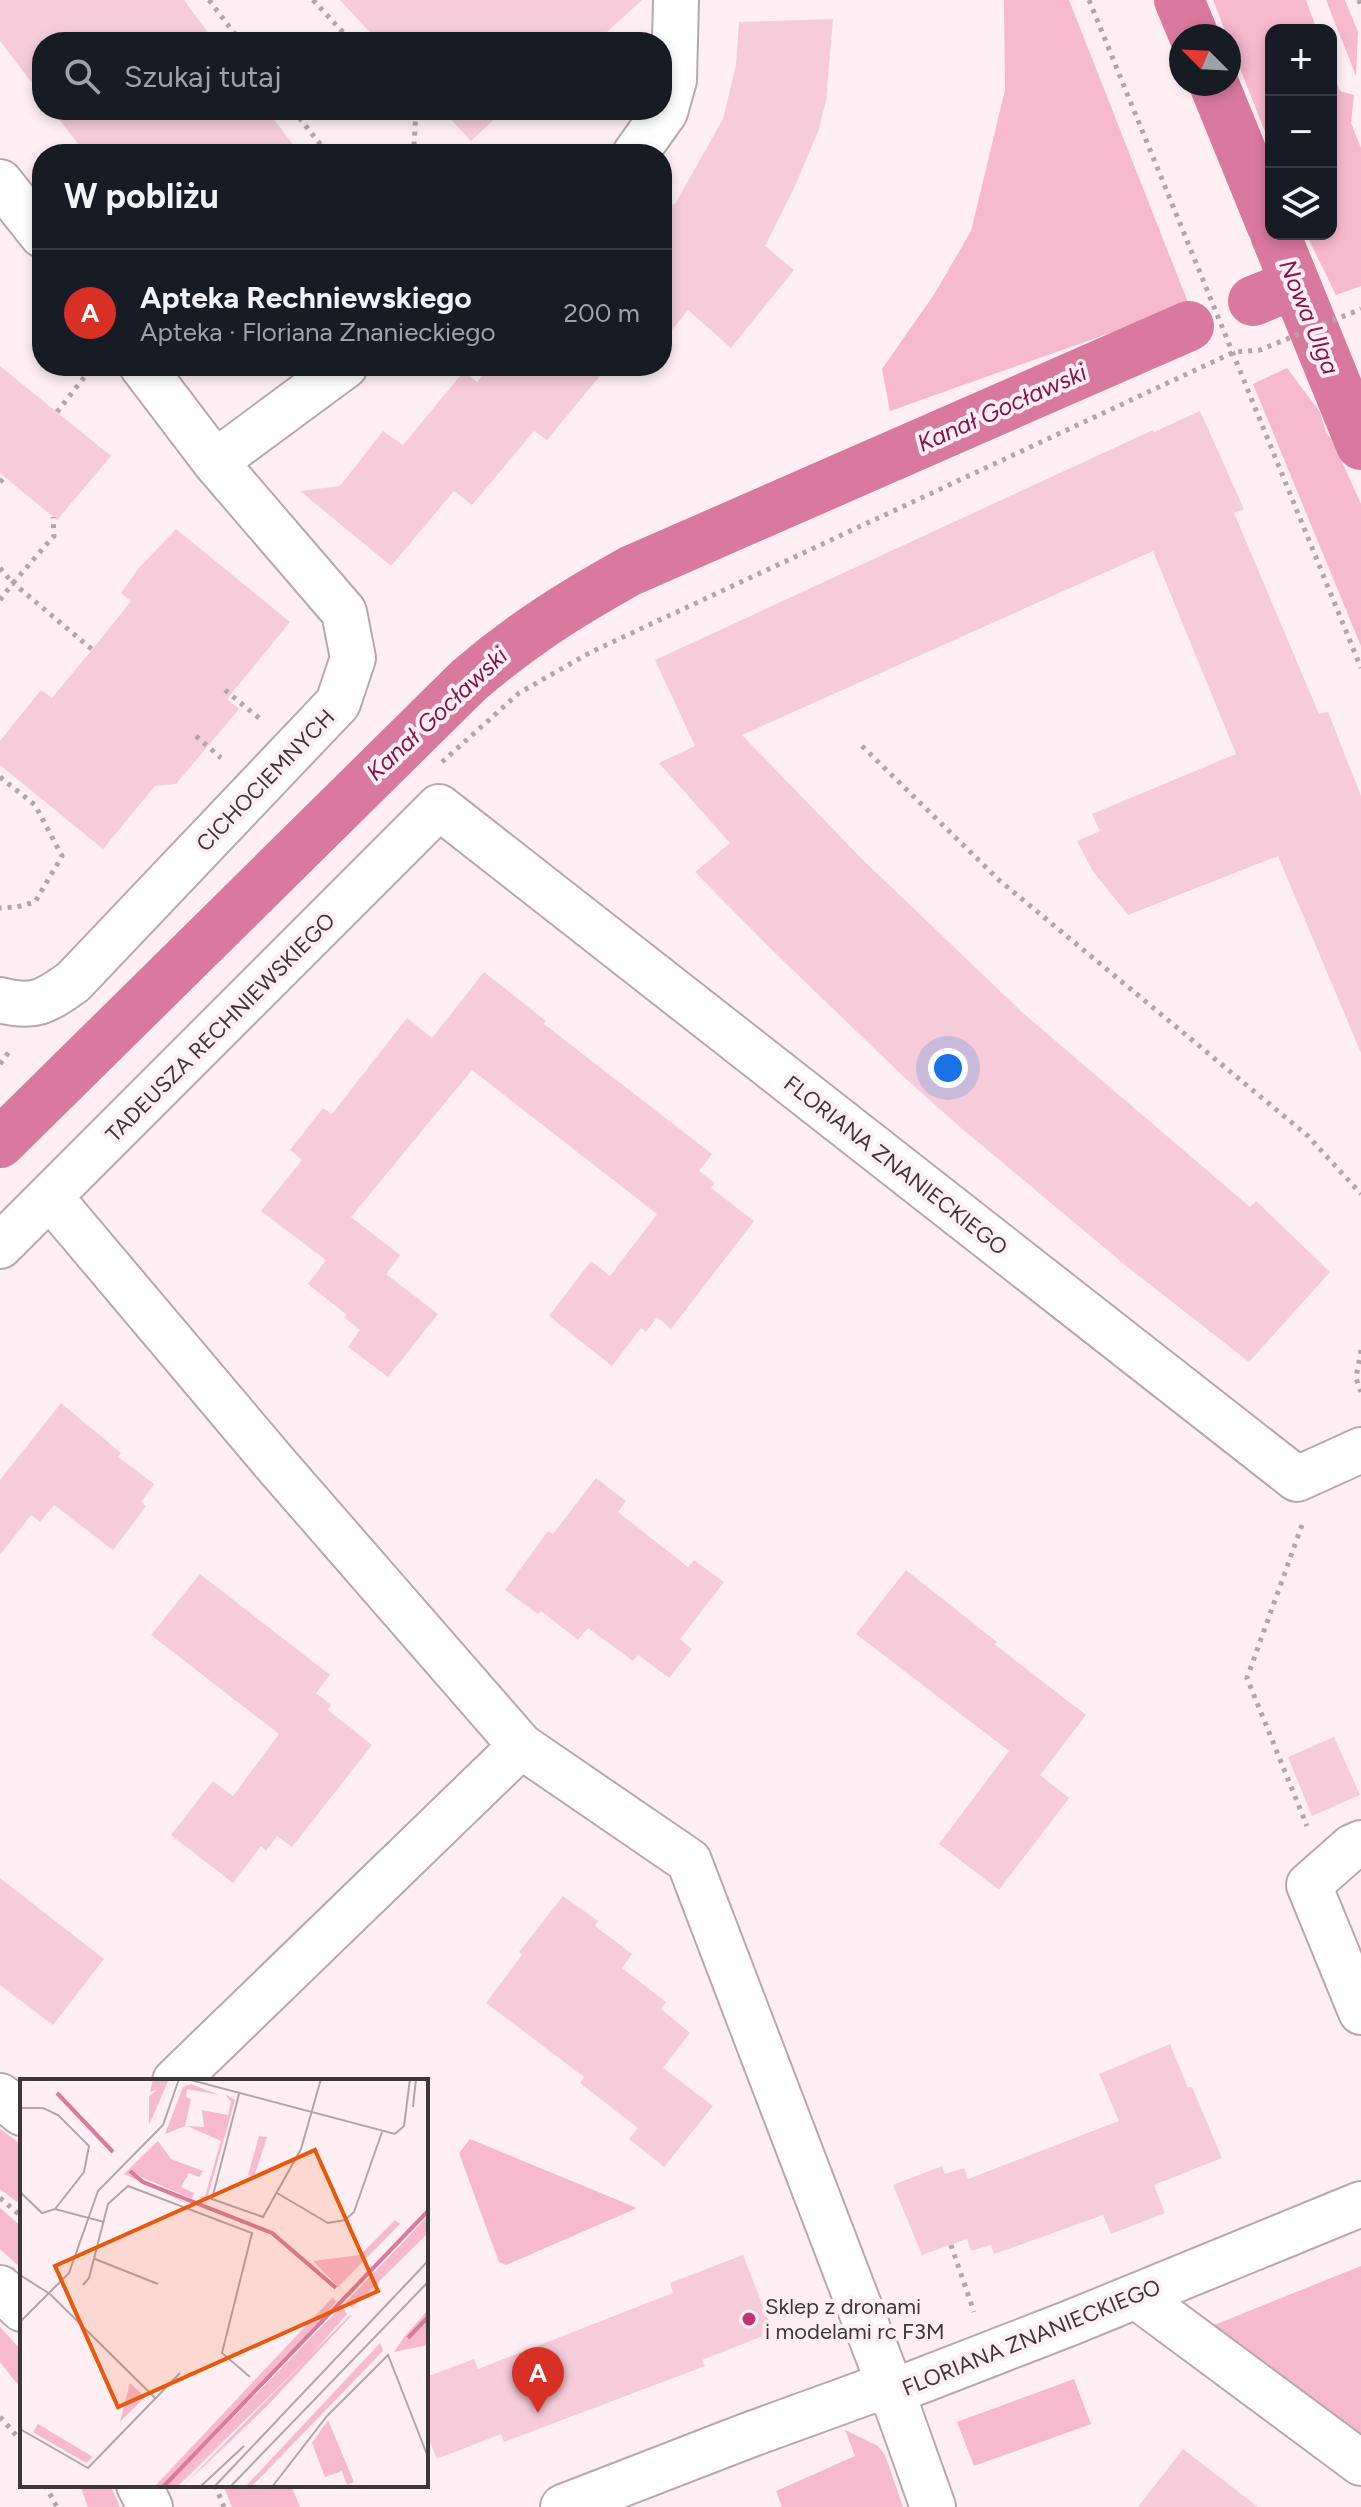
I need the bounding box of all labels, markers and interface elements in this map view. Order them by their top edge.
north arrow [1169,24,1241,96]
map controls [1265,24,1337,240]
button: + [1265,24,1337,96]
search box [32,32,672,120]
icon: search [60,54,104,98]
text: Szukaj tutaj [124,58,282,95]
button: − [1265,96,1337,168]
button: layers [1265,168,1337,240]
text: W pobliżu [64,176,219,217]
water label: Nowa Ulga [1273,255,1346,378]
text: Apteka Rechniewskiego [140,279,472,316]
text: A [81,297,99,329]
text: 200 m [564,297,640,329]
text: Apteka · Floriana Znanieckiego [140,316,496,348]
water label: Kanał Gocławski [913,357,1091,458]
water label: Kanał Gocławski [360,641,513,786]
street label: CICHOCIEMNYCH [191,704,340,857]
street label: TADEUSZA RECHNIEWSKIEGO [100,907,341,1148]
your location [928,1048,968,1088]
street label: FLORIANA ZNANIECKIEGO [779,1070,1013,1261]
inset map [20,2079,428,2487]
street label: FLORIANA ZNANIECKIEGO [898,2273,1164,2402]
place label: Sklep z dronami i modelami rc F3M [765,2293,945,2345]
marker: Sklep z dronami i modelami rc F3M [740,2310,758,2328]
pin: A [512,2347,564,2413]

